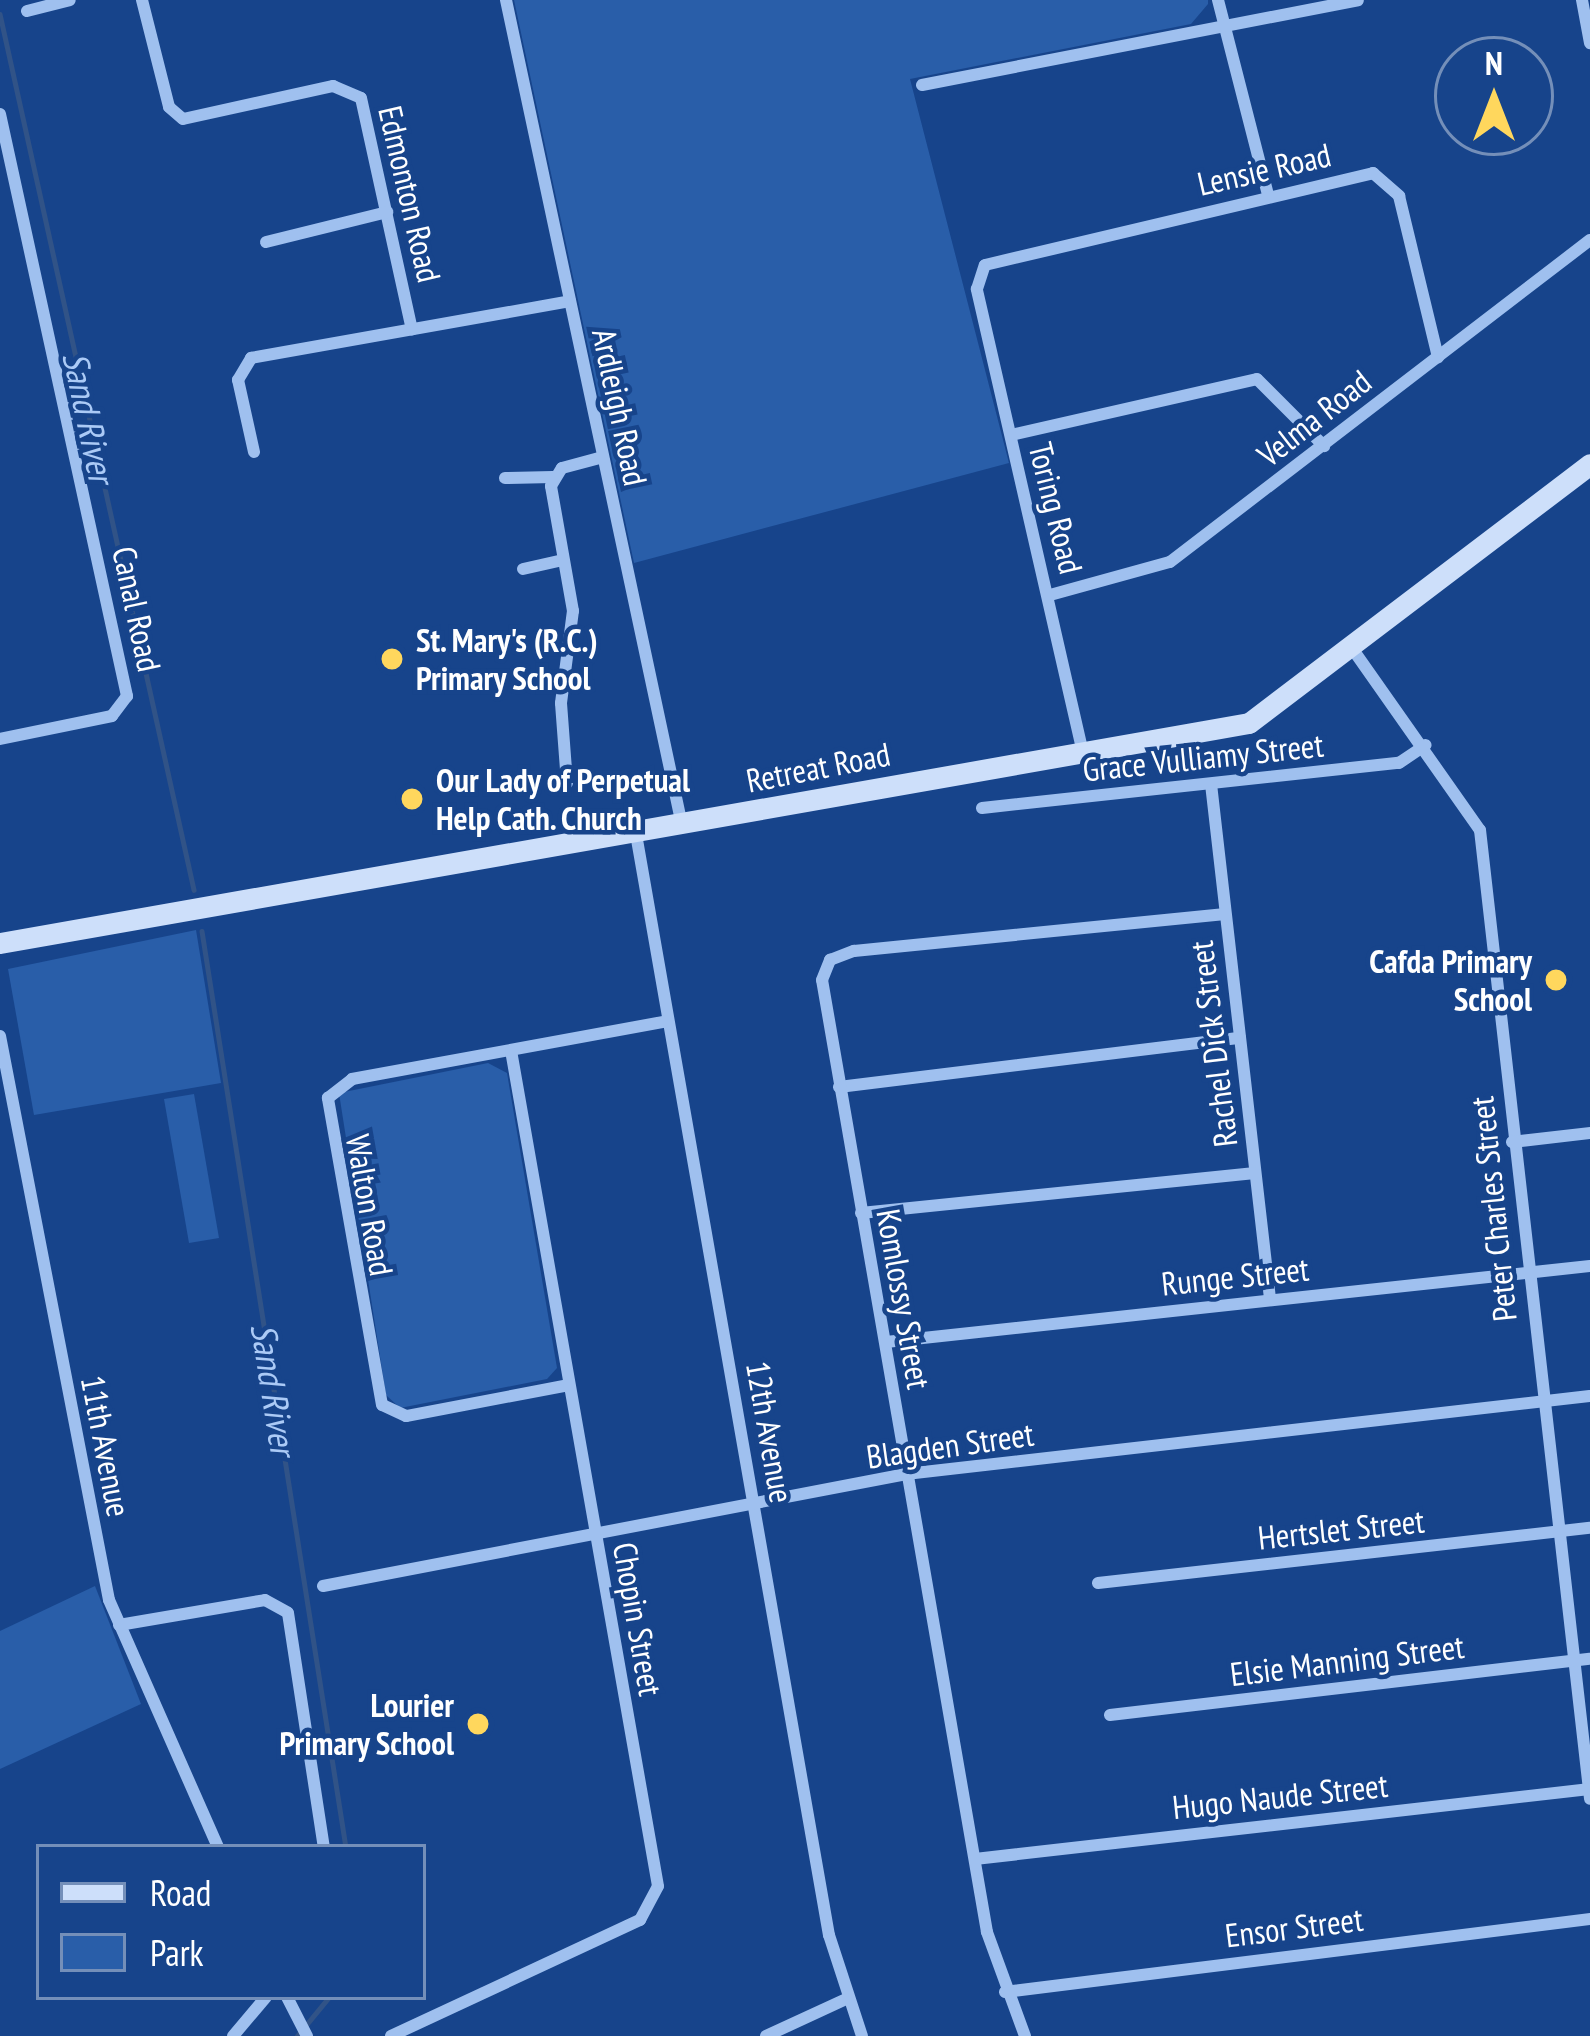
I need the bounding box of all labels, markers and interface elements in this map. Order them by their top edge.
north arrow [1434,36,1554,156]
text: N [1485,41,1503,84]
street label: Edmonton Road [371,102,449,286]
street label: Lensie Road [1193,134,1335,204]
street label: Ardleigh Road [584,325,656,489]
water label: Sand River [54,348,124,486]
street label: Velma Road [1249,361,1379,475]
street label: Toring Road [1021,438,1091,578]
street label: Canal Road [104,543,170,675]
place label: St. Mary's (R.C.) Primary School [416,620,600,698]
marker: St. Mary's (R.C.) Primary School [379,646,405,672]
street label: Grace Vulliamy Street [1080,725,1326,789]
street label: Retreat Road [743,734,893,800]
place label: Our Lady of Perpetual Help Cath. Church [436,760,691,838]
marker: Our Lady of Perpetual Help Cath. Church [399,786,425,812]
street label: Rachel Dick Street [1181,938,1245,1150]
place label: Cafda Primary School [1369,941,1532,1019]
marker: Cafda Primary School [1543,967,1569,993]
street label: Peter Charles Street [1462,1095,1524,1323]
street label: Walton Road [338,1131,402,1279]
street label: Komlossy Street [869,1206,939,1392]
street label: Runge Street [1159,1249,1311,1303]
water label: Sand River [242,1320,306,1458]
street label: 12th Avenue [738,1358,802,1506]
street label: 11th Avenue [73,1372,139,1520]
street label: Blagden Street [864,1414,1036,1476]
street label: Hertslet Street [1256,1501,1426,1557]
street label: Chopin Street [605,1539,671,1699]
street label: Elsie Manning Street [1228,1626,1466,1694]
place label: Lourier Primary School [279,1685,454,1763]
marker: Lourier Primary School [465,1711,491,1737]
street label: Hugo Naude Street [1171,1765,1389,1827]
legend [36,1844,426,2000]
text: Road [150,1869,211,1916]
street label: Ensor Street [1223,1899,1365,1955]
text: Park [150,1929,204,1976]

